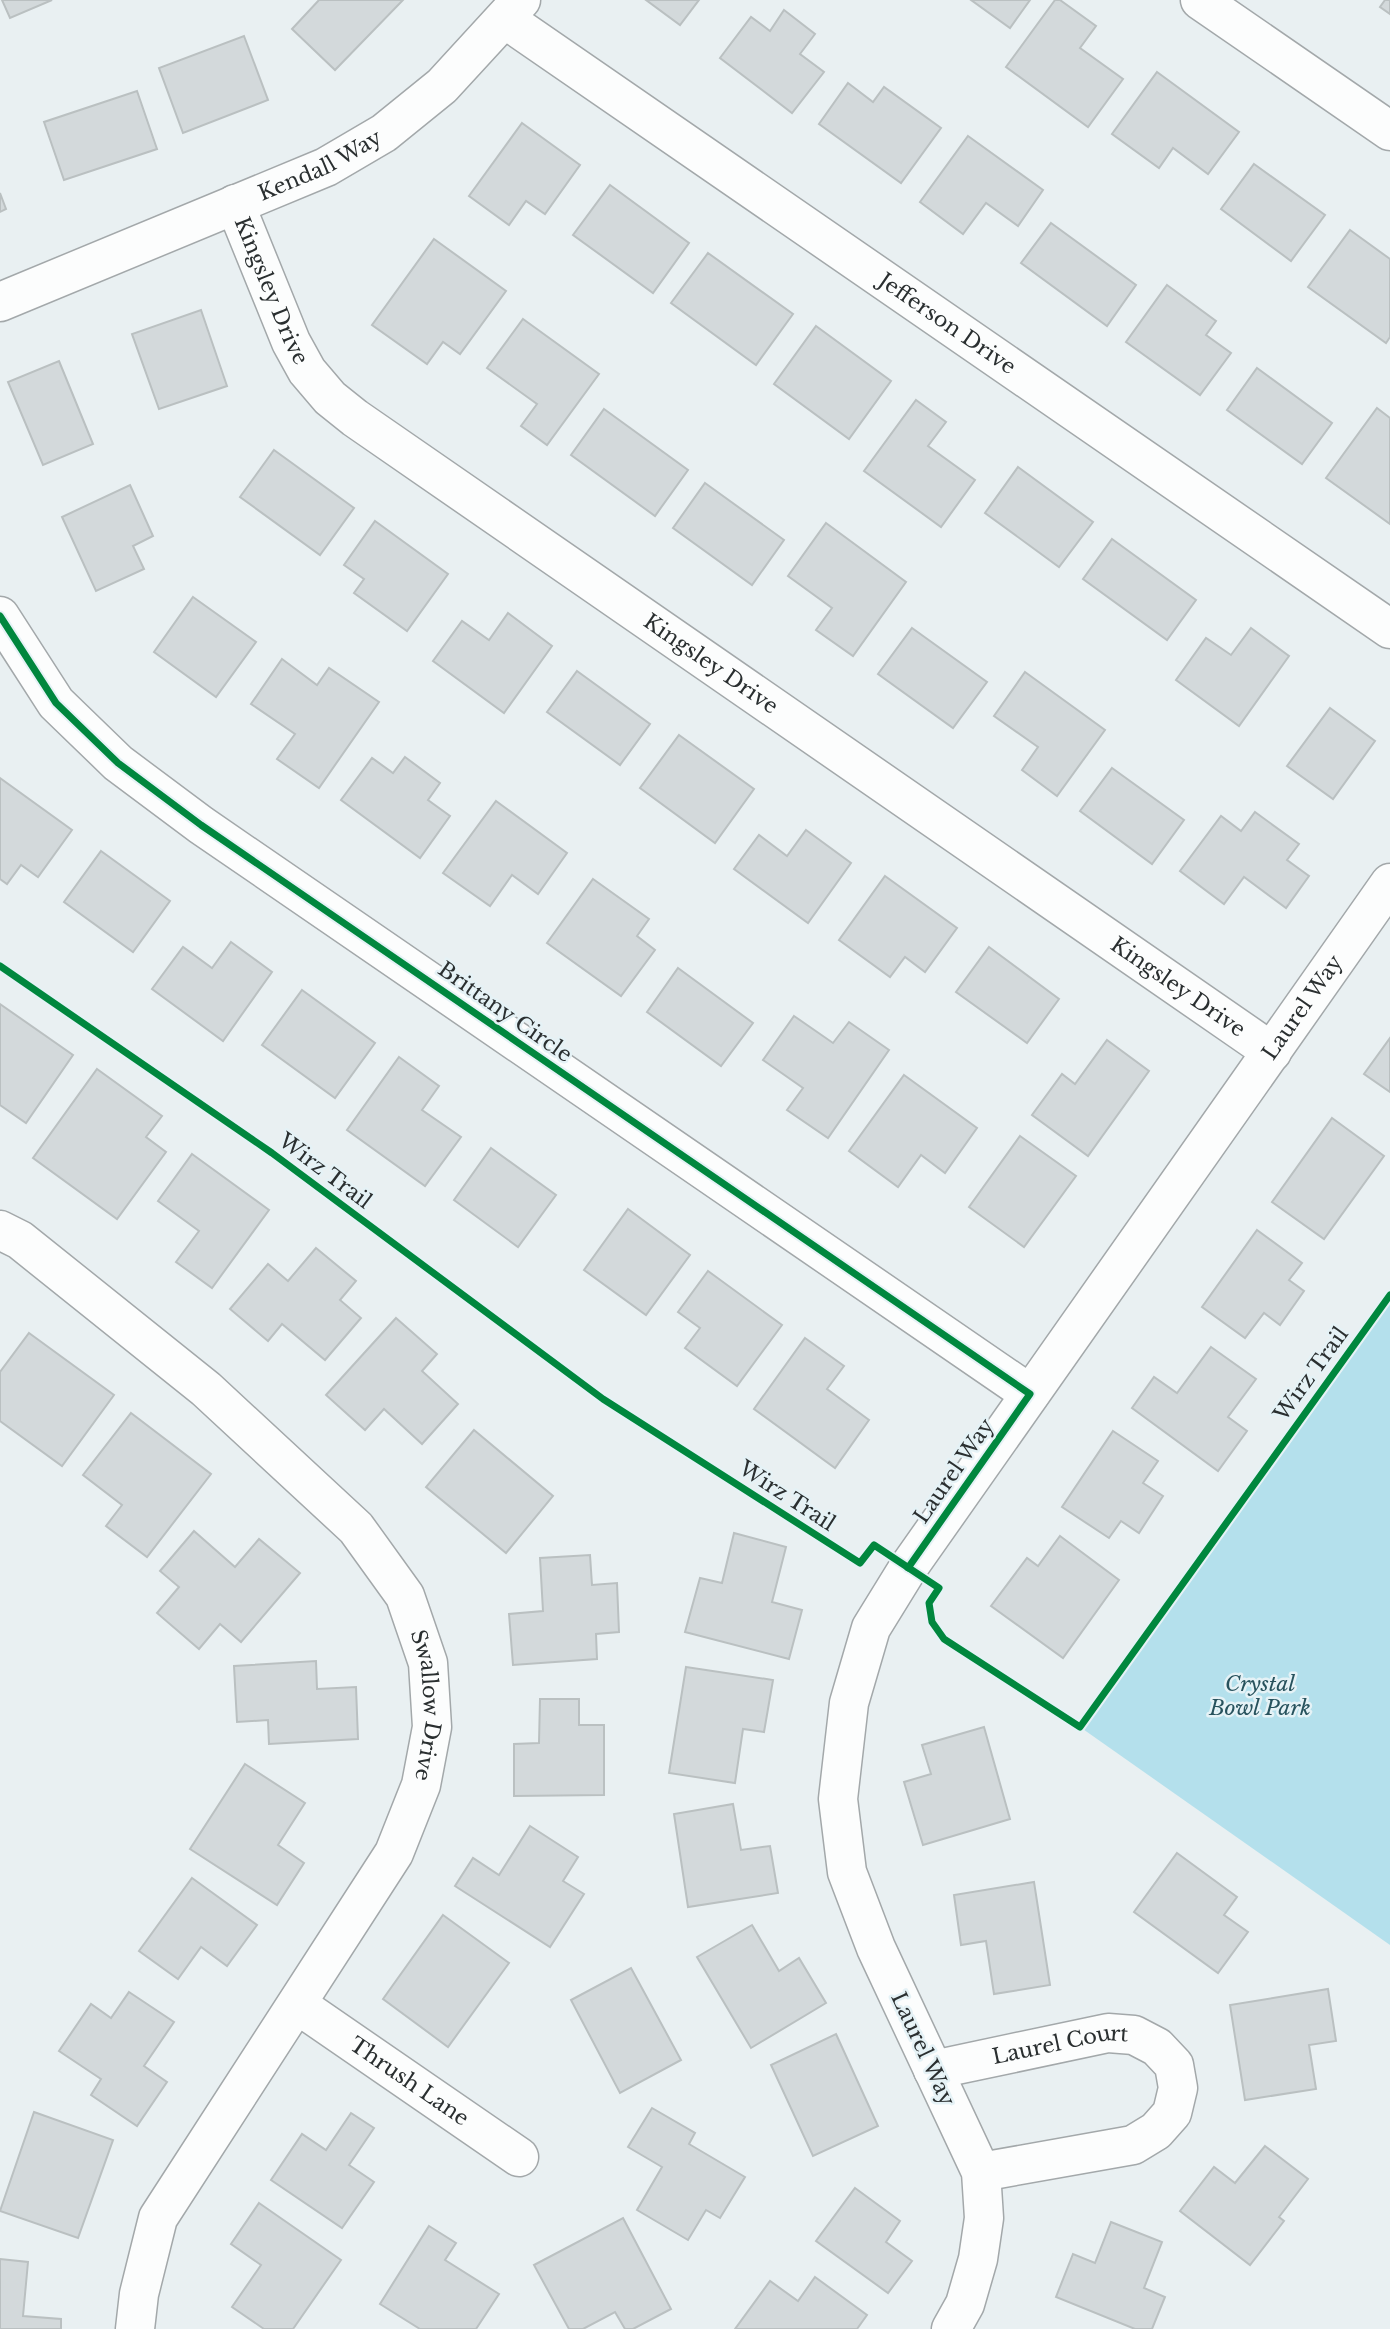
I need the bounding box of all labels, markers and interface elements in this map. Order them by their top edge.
street label: Kendall Way [254,124,387,207]
street label: Kingsley Drive [229,213,314,369]
street label: Jefferson Drive [871,266,1021,380]
street label: Kingsley Drive [638,608,783,719]
street label: Kingsley Drive [1106,931,1250,1042]
street label: Laurel Way [1257,949,1349,1065]
street label: Brittany Circle [433,956,577,1068]
street label: Wirz Trail [273,1127,377,1215]
street label: Wirz Trail [1268,1322,1354,1427]
street label: Laurel Way [908,1413,1000,1529]
street label: Wirz Trail [733,1455,840,1537]
street label: Swallow Drive [405,1626,446,1783]
park label: Crystal Bowl Park [1208,1671,1311,1721]
street label: Laurel Way [885,1988,961,2110]
street label: Laurel Court [990,2020,1129,2070]
street label: Thrush Lane [345,2031,474,2132]

